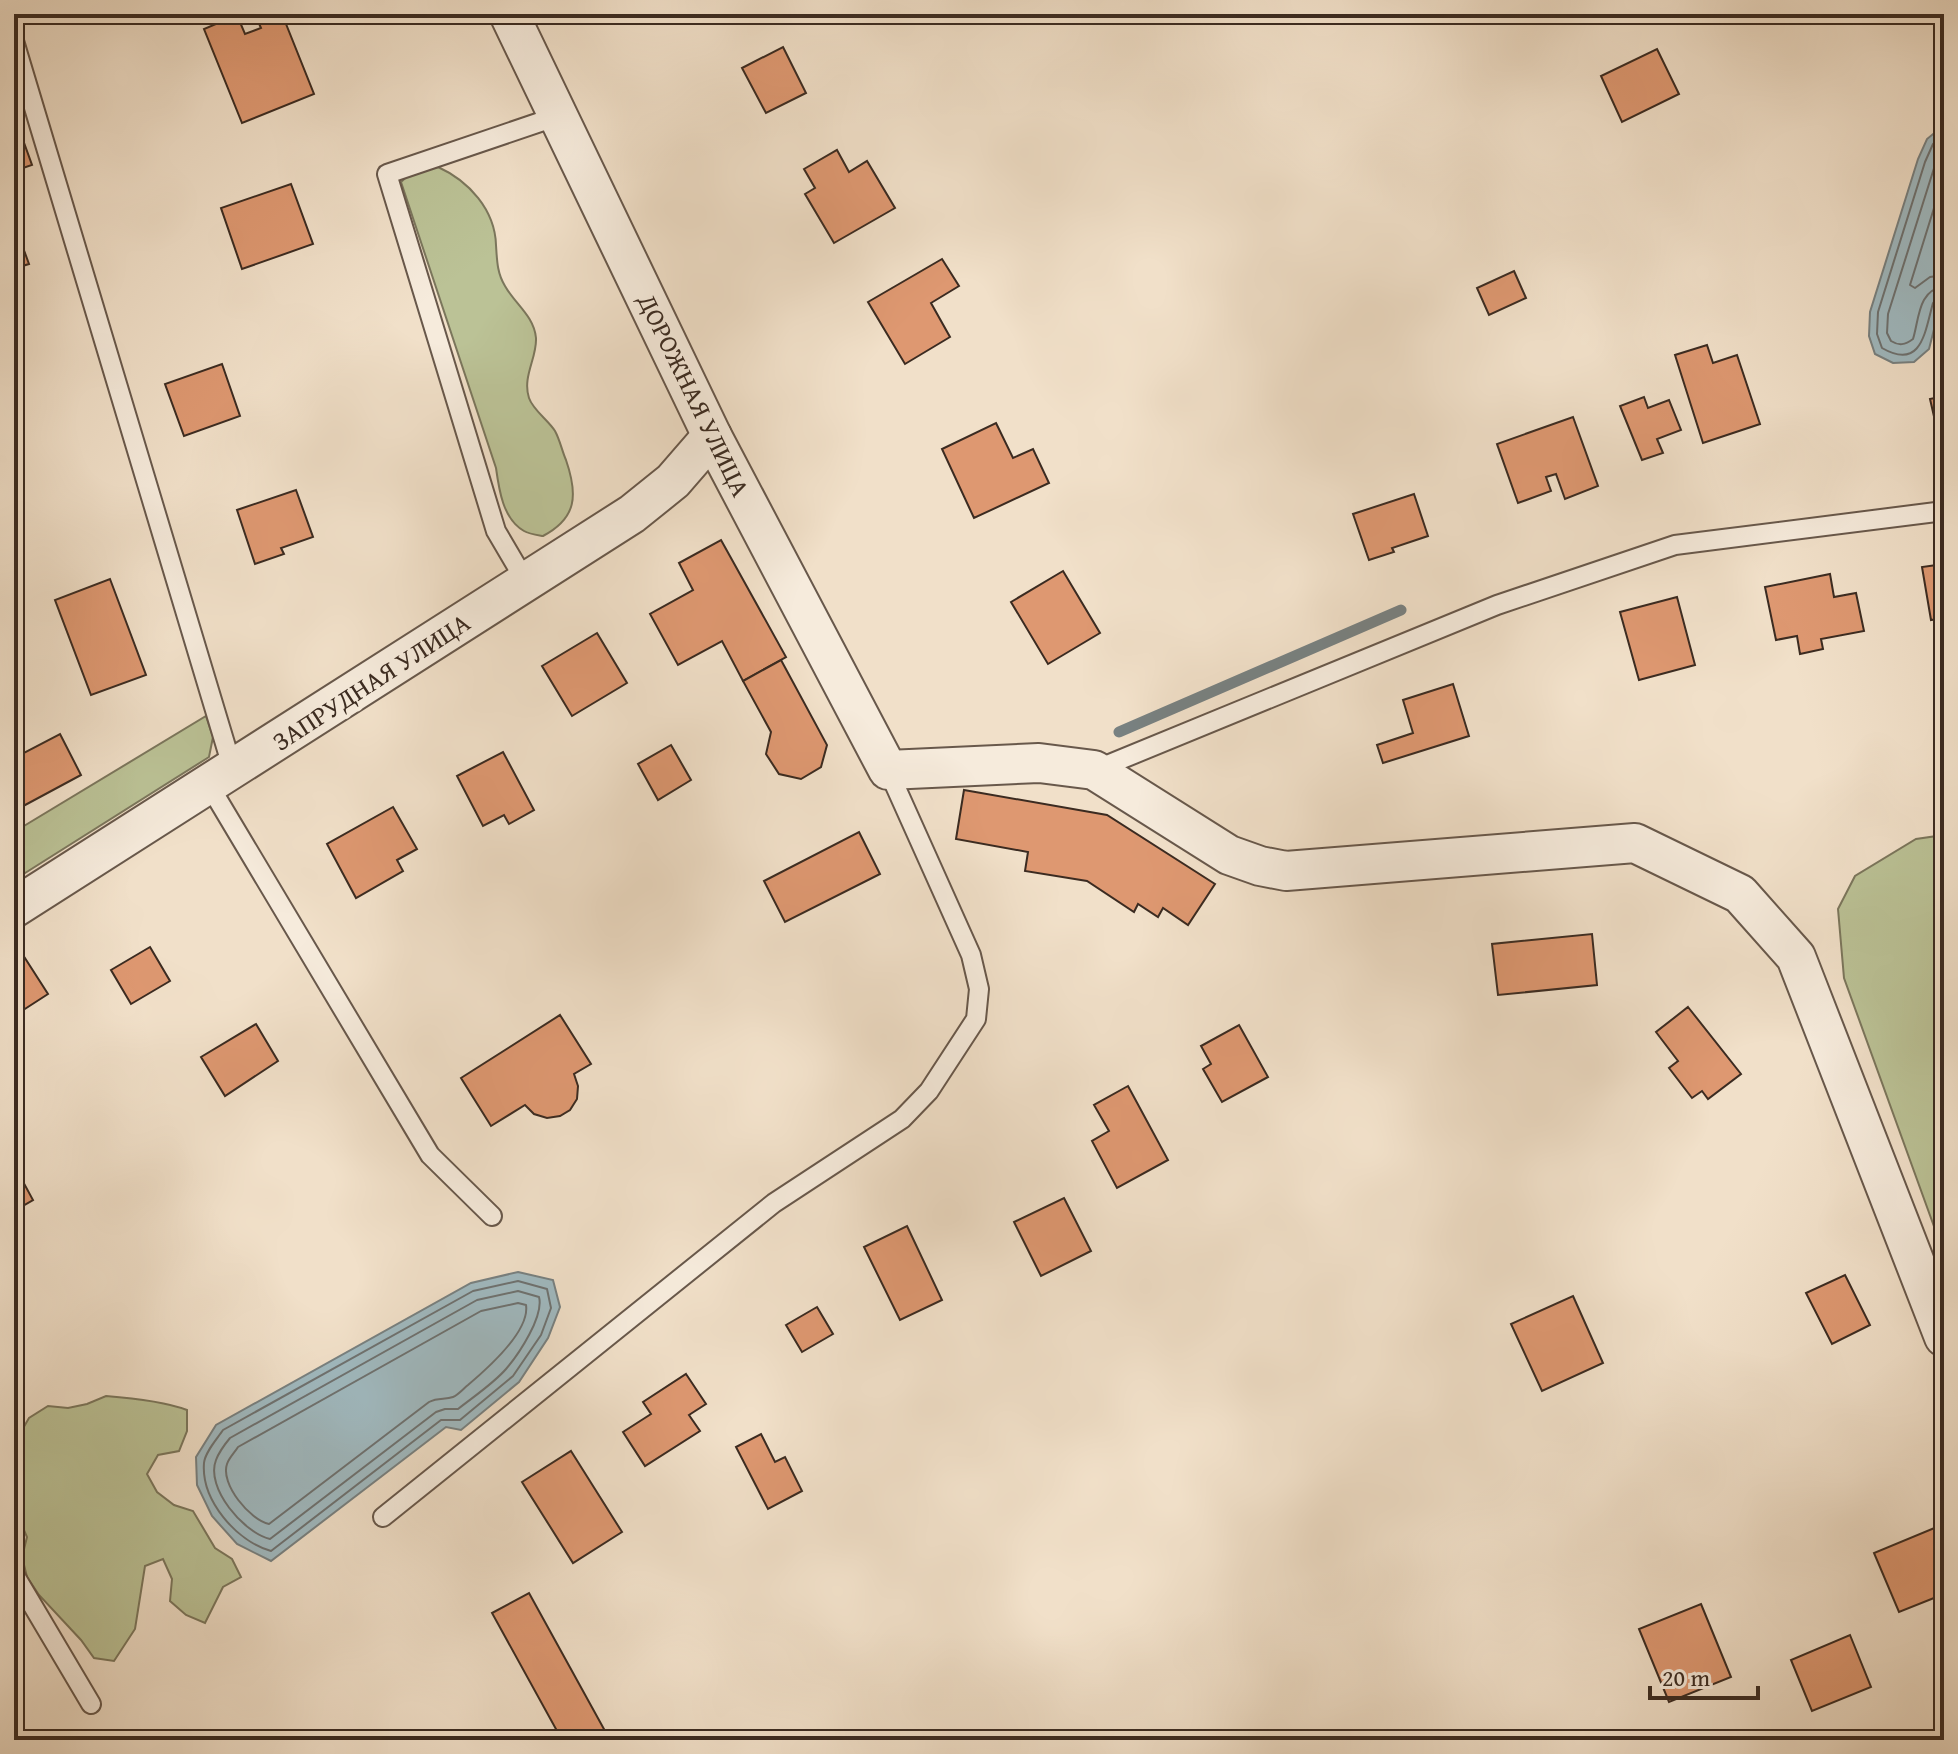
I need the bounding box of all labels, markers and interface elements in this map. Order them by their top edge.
street label: ДОРОЖНАЯ УЛИЦА [628,286,761,503]
street label: ЗАПРУДНАЯ УЛИЦА [264,603,477,760]
scale bar [1650,1650,1758,1700]
text: 20 m [1662,1660,1710,1695]

